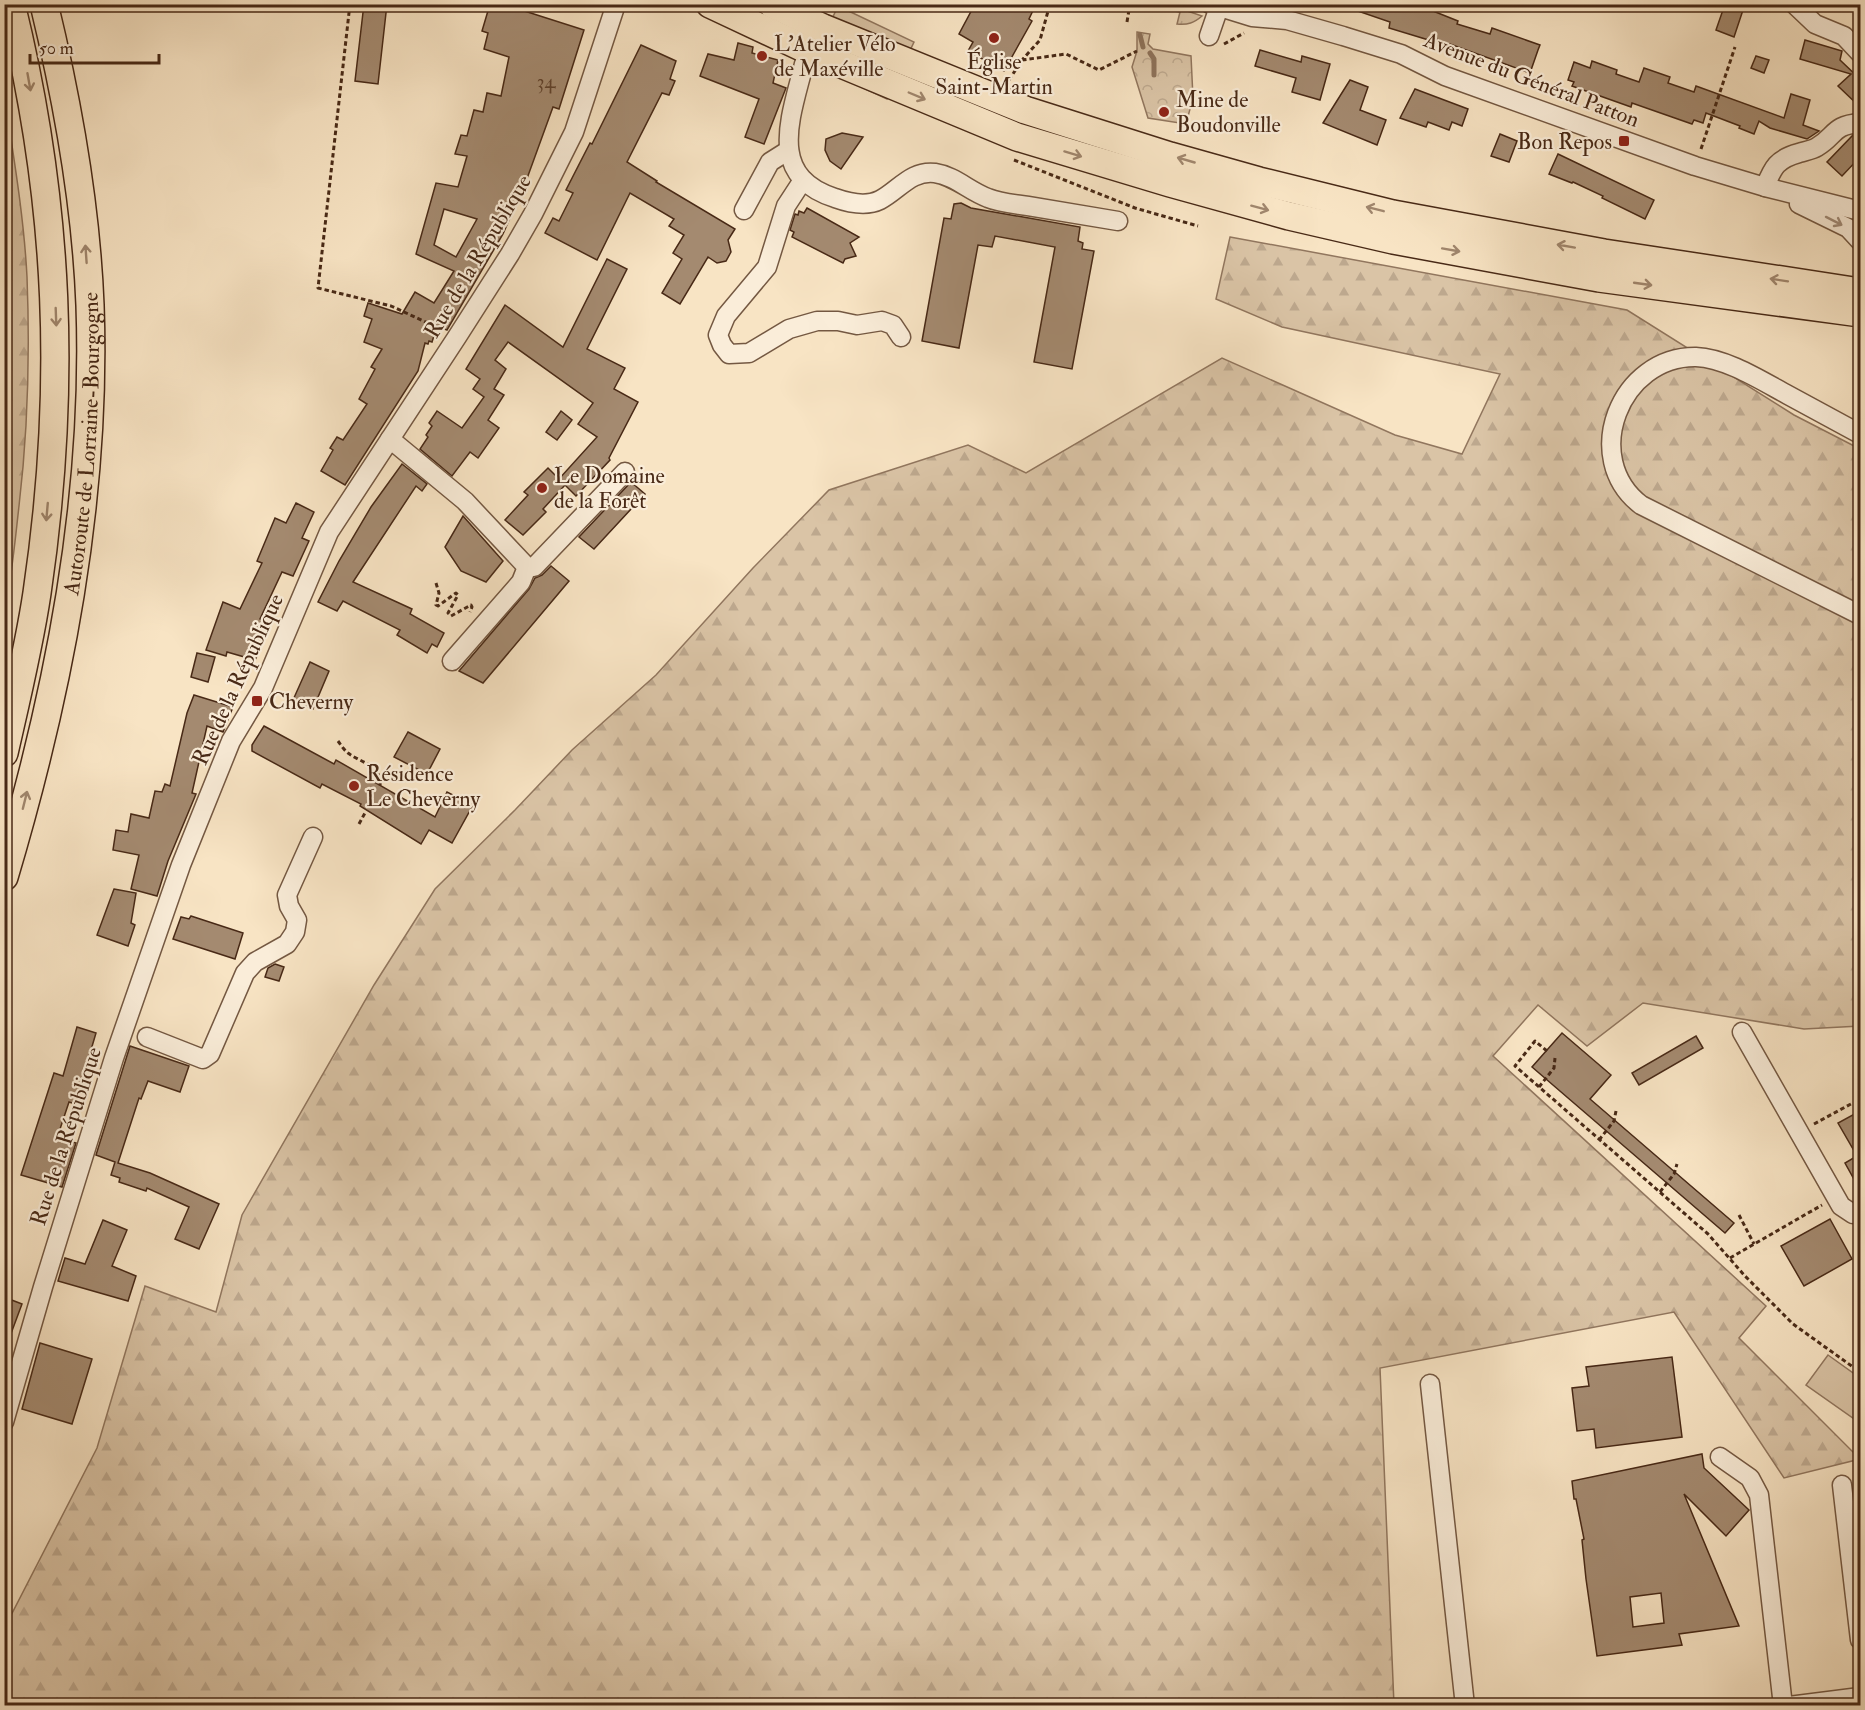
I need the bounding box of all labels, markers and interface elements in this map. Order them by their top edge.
street label: Avenue du Général Patton [1419,26,1643,134]
scale bar [30,27,159,65]
place label: L'Atelier Vélo de Maxéville [774,30,896,83]
marker: Église Saint-Martin [987,31,1001,45]
text: 50 m [39,37,74,60]
place label: Église Saint-Martin [935,47,1053,101]
marker: L'Atelier Vélo de Maxéville [755,49,769,63]
house number: 34 [537,69,556,94]
one-way arrow [24,72,35,91]
place label: Mine de Boudonville [1176,86,1281,139]
one-way arrow [907,91,926,102]
marker: Mine de Boudonville [1157,105,1171,119]
place label: Bon Repos [1517,128,1612,157]
marker: Bon Repos [1617,134,1631,148]
one-way arrow [1063,149,1082,160]
one-way arrow [1177,154,1196,166]
street label: Rue de la République [418,170,539,344]
one-way arrow [1251,203,1270,214]
one-way arrow [1365,203,1384,215]
one-way arrow [1824,216,1842,227]
one-way arrow [1557,240,1576,251]
one-way arrow [80,245,91,265]
one-way arrow [1440,245,1460,256]
one-way arrow [1770,274,1790,285]
one-way arrow [1632,278,1652,289]
street label: Autoroute de Lorraine-Bourgogne [57,291,106,598]
one-way arrow [50,307,61,327]
place label: Le Domaine de la Forêt [554,462,665,515]
marker: Le Domaine de la Forêt [535,481,549,495]
one-way arrow [41,501,52,521]
street label: Rue de la République [186,589,291,770]
place label: Cheverny [269,688,354,716]
marker: Cheverny [250,694,264,708]
place label: Résidence Le Cheverny [366,760,480,813]
marker: Résidence Le Cheverny [347,779,361,793]
one-way arrow [20,791,32,810]
street label: Rue de la République [24,1044,109,1229]

